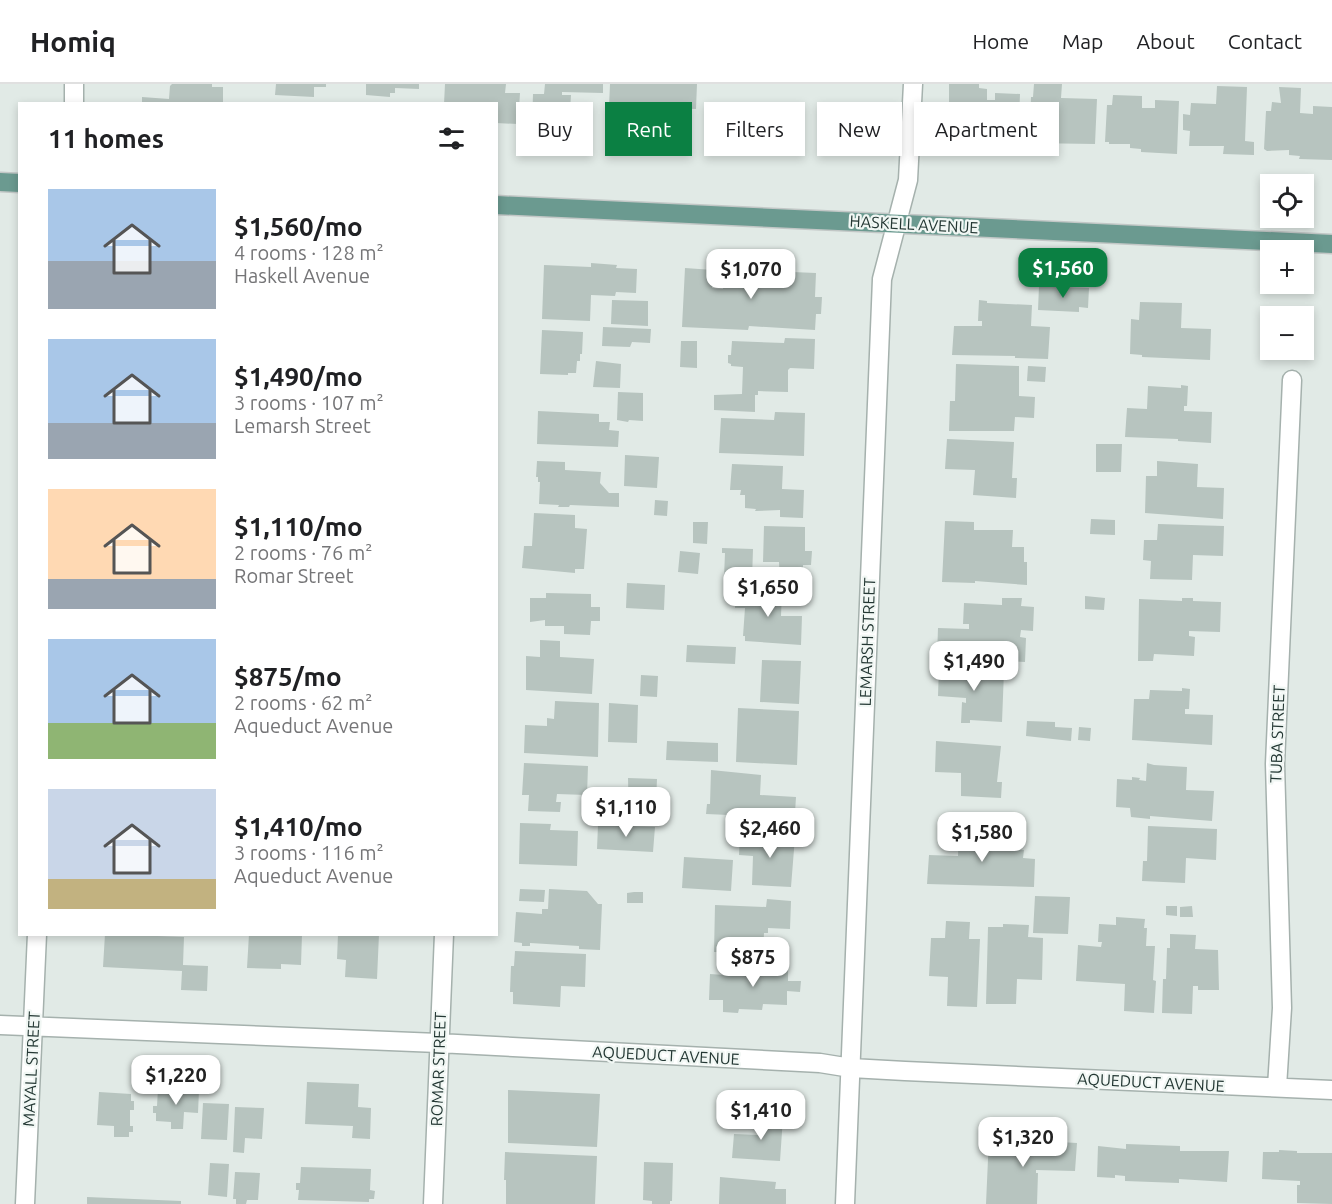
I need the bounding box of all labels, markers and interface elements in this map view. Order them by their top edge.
text: Homiq [30,26,116,57]
text: Home [972,29,1029,53]
text: Map [1062,29,1103,53]
text: About [1136,29,1195,53]
text: Contact [1228,29,1302,53]
chip: Buy [516,102,593,156]
chip: Rent [605,102,692,156]
chip: Filters [704,102,805,156]
chip: New [817,102,902,156]
chip: Apartment [914,102,1059,156]
icon: filters [435,122,468,155]
text: 11 homes [48,124,164,153]
map controls [1260,174,1314,360]
button: locate [1260,174,1314,228]
text: $1,560/mo [234,212,363,241]
street label: HASKELL AVENUE [849,212,979,236]
icon: home [96,213,168,285]
button: + [1260,240,1314,294]
text: 4 rooms · 128 m² [234,241,384,264]
pin: $1,560 [1014,248,1112,299]
pin: $1,070 [702,249,800,300]
text: $1,560 [1032,256,1094,279]
text: $1,070 [720,257,782,280]
text: Haskell Avenue [234,264,370,287]
button: − [1260,306,1314,360]
text: $1,490/mo [234,362,363,391]
icon: home [96,363,168,435]
text: 3 rooms · 107 m² [234,391,384,414]
text: Lemarsh Street [234,414,371,437]
text: $1,110/mo [234,512,363,541]
icon: home [96,513,168,585]
text: 2 rooms · 76 m² [234,541,372,564]
text: Romar Street [234,564,354,587]
pin: $1,650 [719,567,817,618]
text: $1,650 [737,575,799,598]
street label: LEMARSH STREET [856,577,878,707]
pin: $1,490 [925,641,1023,692]
text: $1,490 [943,649,1005,672]
text: $875/mo [234,662,342,691]
icon: home [96,663,168,735]
street label: TUBA STREET [1266,685,1288,783]
text: 2 rooms · 62 m² [234,691,372,714]
text: Aqueduct Avenue [234,714,393,737]
pin: $1,110 [577,787,675,838]
text: $1,110 [595,795,657,818]
pin: $2,460 [721,808,819,859]
text: $1,410/mo [234,812,363,841]
pin: $1,580 [933,812,1031,863]
icon: home [96,813,168,885]
text: $2,460 [739,816,801,839]
text: $1,580 [951,820,1013,843]
text: 3 rooms · 116 m² [234,841,384,864]
text: Aqueduct Avenue [234,864,393,887]
pin: $875 [717,937,789,988]
text: $875 [730,945,776,968]
street label: MAYALL STREET [19,1011,43,1127]
street label: ROMAR STREET [427,1011,449,1126]
street label: AQUEDUCT AVENUE [592,1042,740,1068]
pin: $1,220 [127,1055,225,1106]
text: $1,220 [145,1063,207,1086]
street label: AQUEDUCT AVENUE [1077,1069,1225,1095]
pin: $1,410 [712,1090,810,1141]
text: $1,410 [730,1098,792,1121]
pin: $1,320 [974,1117,1072,1168]
text: $1,320 [992,1125,1054,1148]

